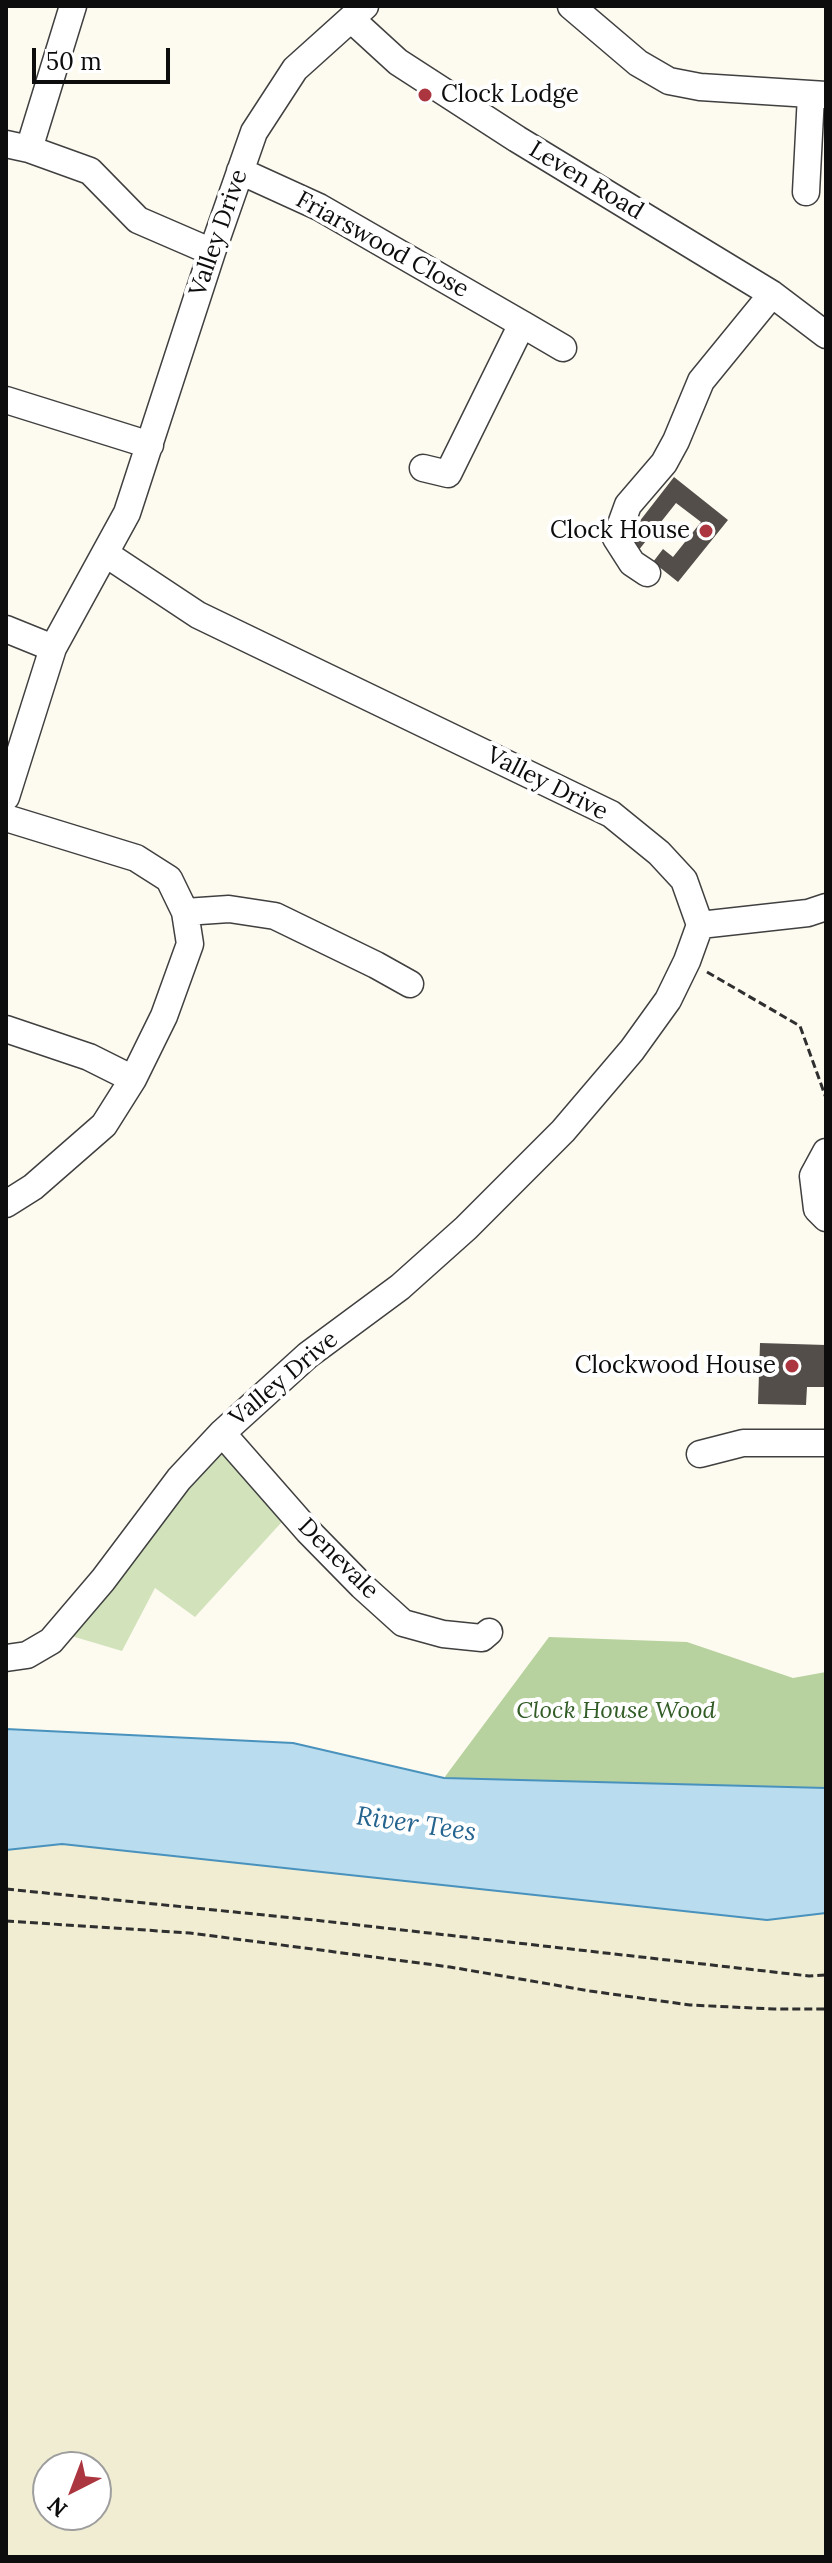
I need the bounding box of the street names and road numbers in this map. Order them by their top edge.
street label: Leven Road [524,136,648,226]
street label: Valley Drive [184,166,254,300]
street label: Friarswood Close [291,186,473,304]
street label: Valley Drive [481,741,613,827]
street label: Valley Drive [224,1325,344,1433]
street label: Denevale [292,1513,384,1605]

